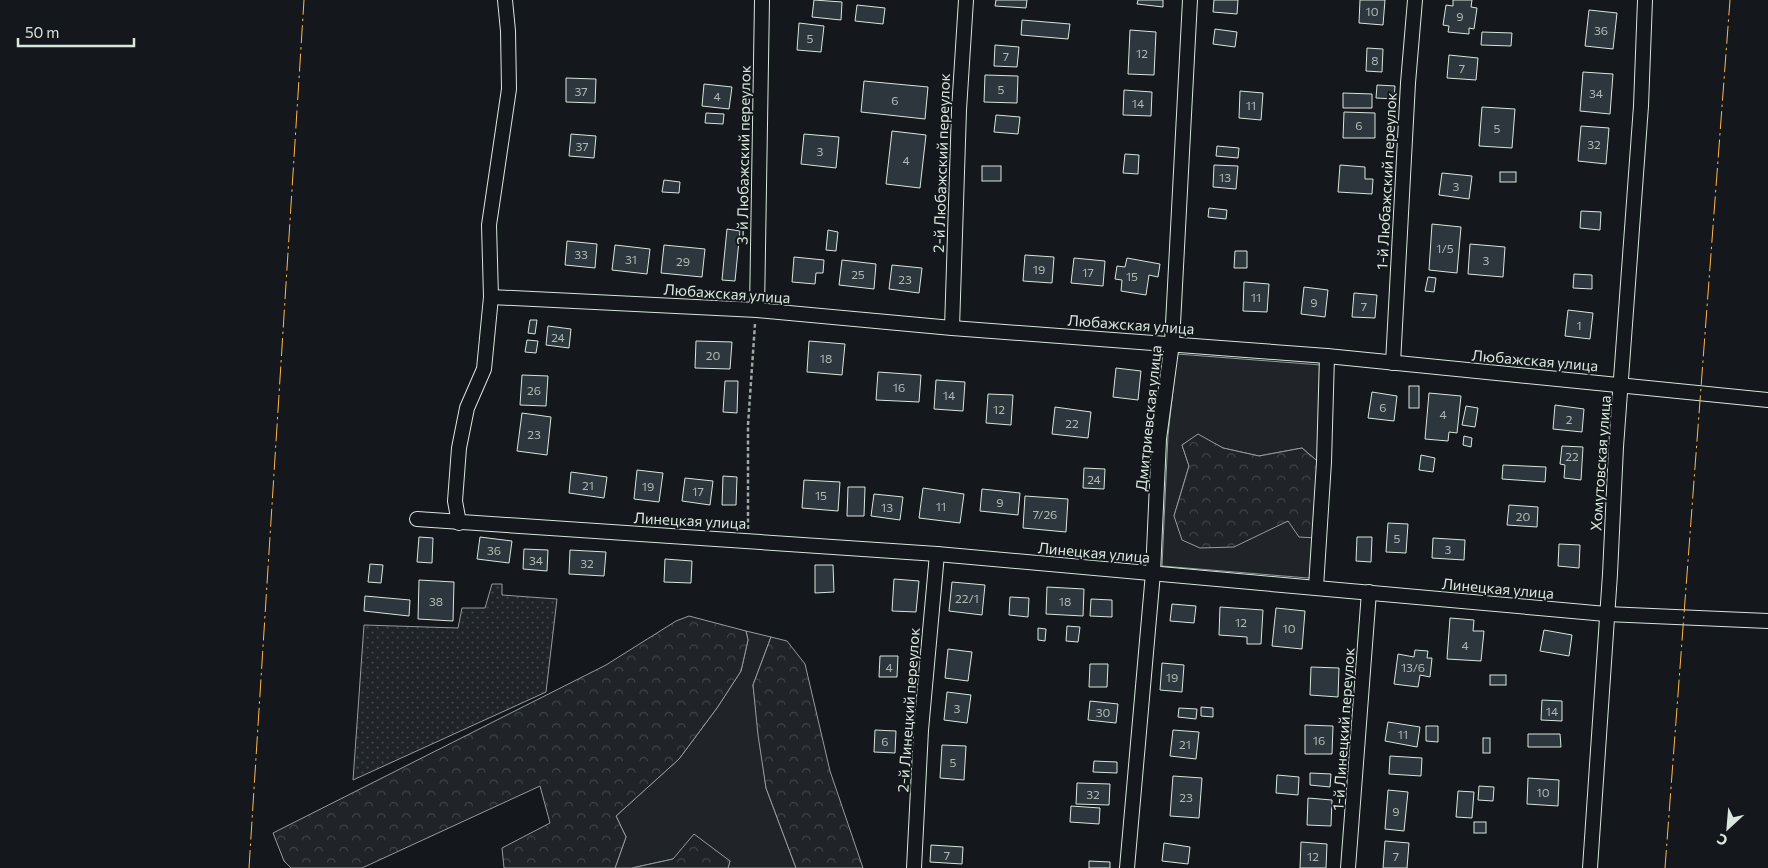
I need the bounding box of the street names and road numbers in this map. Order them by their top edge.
street label: 3-й Любажский переулок [732,65,754,245]
street label: 2-й Любажский переулок [929,73,953,253]
street label: 1-й Любажский переулок [1372,92,1400,270]
street label: Любажская улица [663,280,791,306]
street label: Любажская улица [1067,311,1195,337]
street label: Дмитриевская улица [1131,344,1165,492]
street label: Любажская улица [1471,345,1599,375]
street label: Хомутовская улица [1586,395,1614,531]
street label: Линецкая улица [633,508,747,532]
street label: Линецкая улица [1037,538,1151,566]
street label: Линецкая улица [1441,574,1555,602]
street label: 2-й Линецкий переулок [893,627,923,793]
street label: 1-й Линецкий переулок [1328,647,1358,811]

